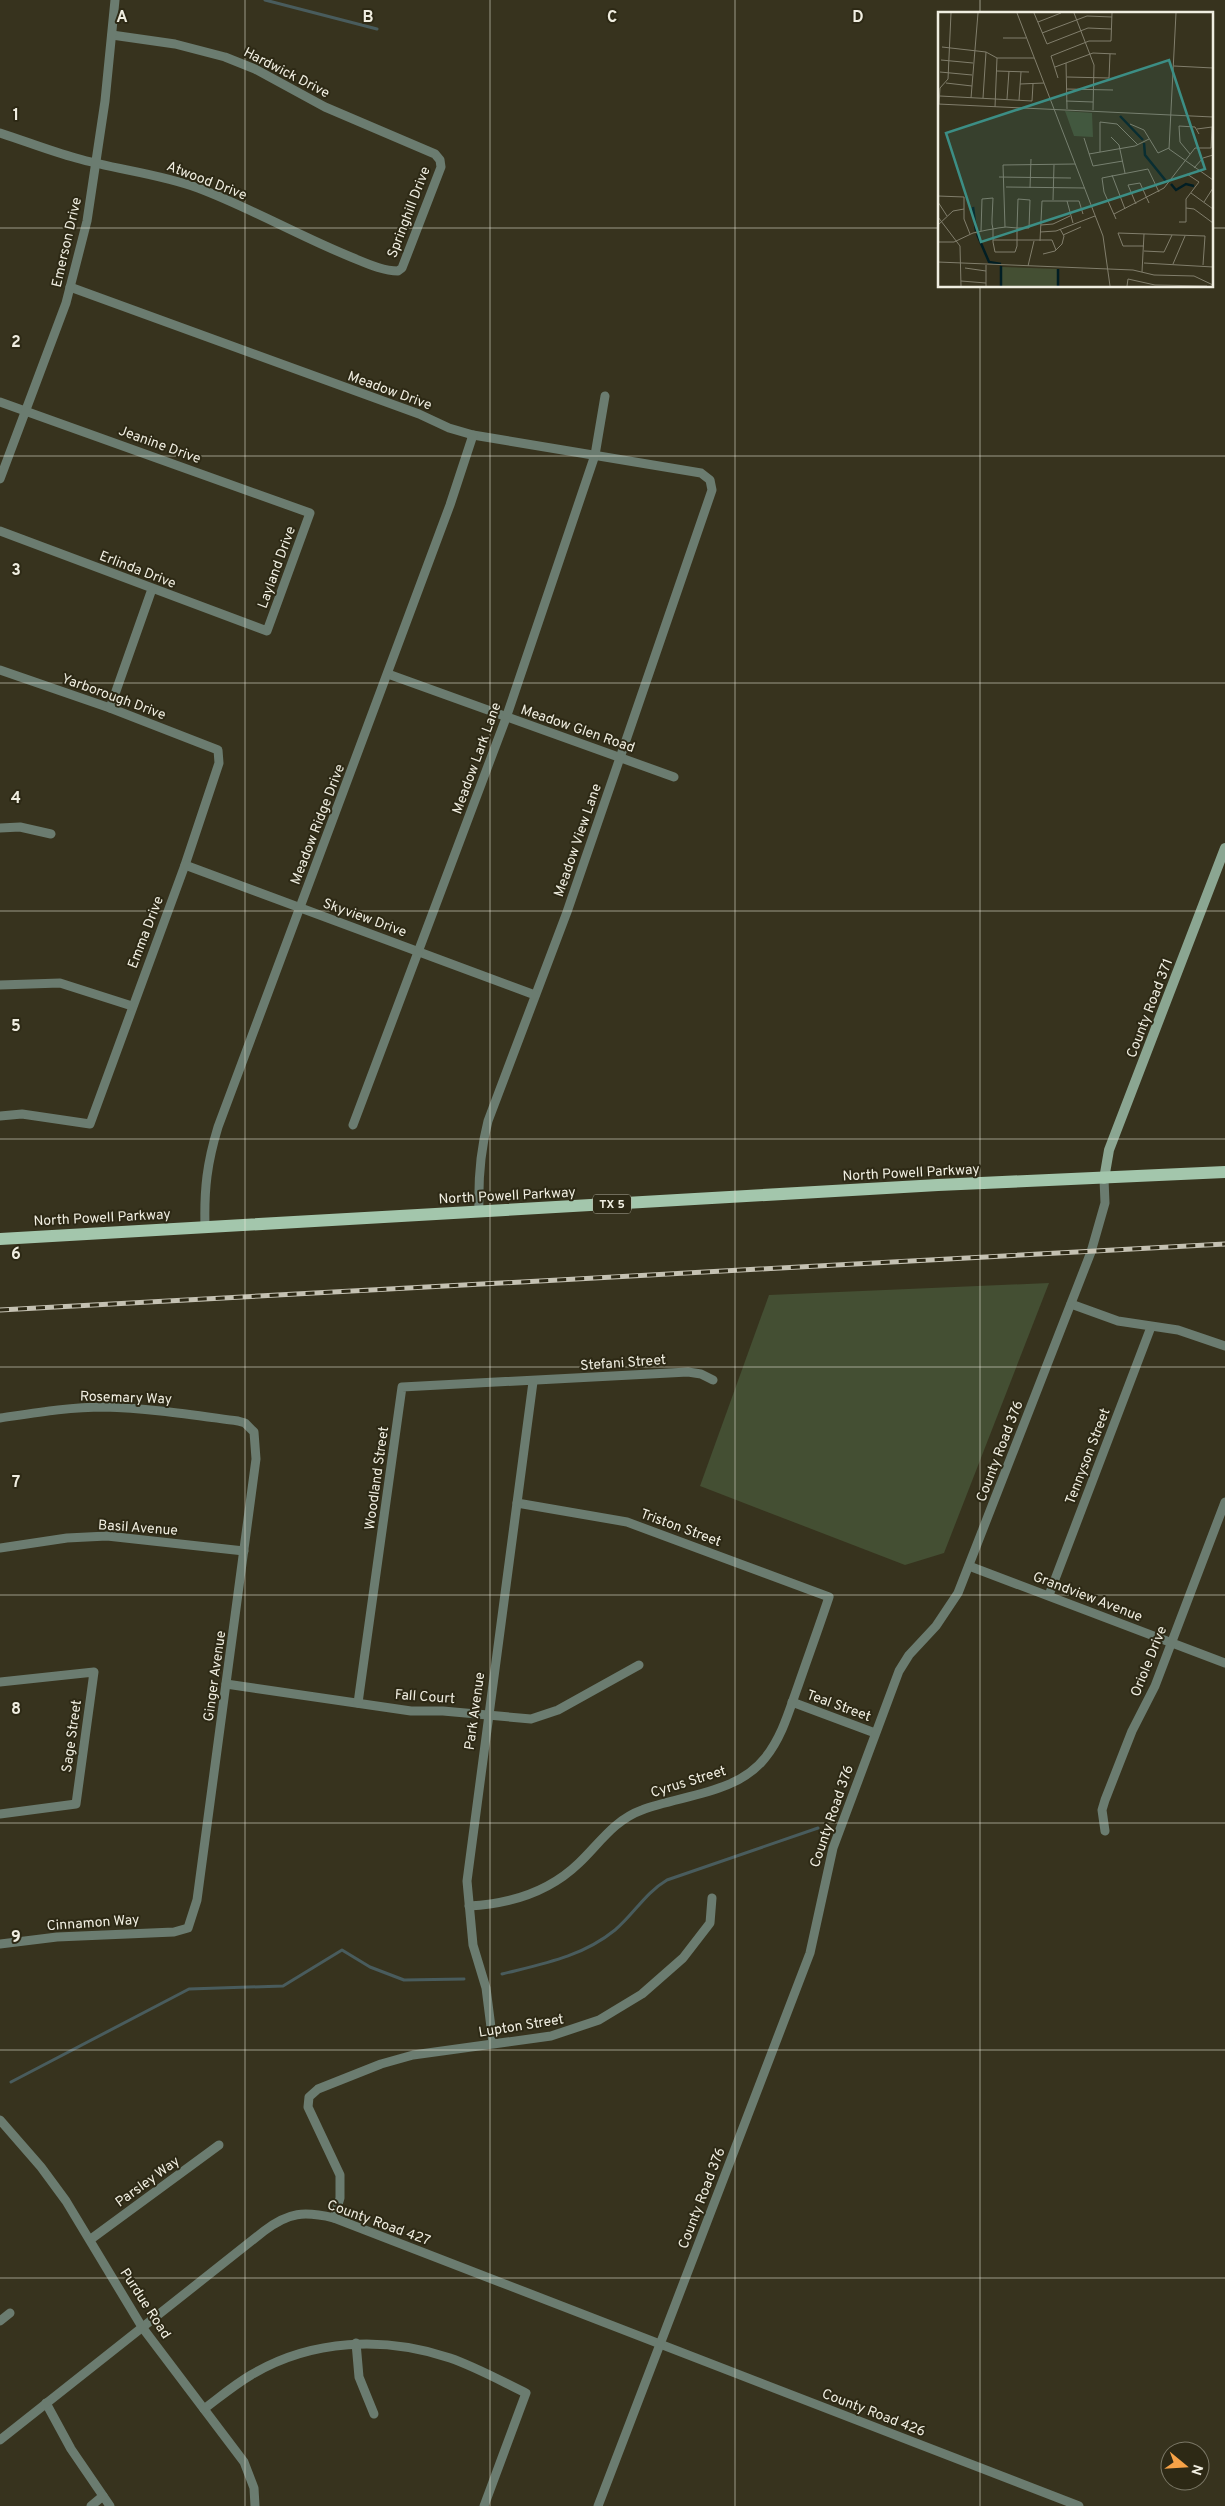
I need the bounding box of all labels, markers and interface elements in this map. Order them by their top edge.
text: A [116,8,128,28]
text: B [362,8,374,28]
text: C [607,8,617,28]
text: D [852,8,864,28]
inset map [938,12,1212,288]
street label: Hardwick Drive [240,44,332,102]
text: 1 [13,106,19,126]
street label: Atwood Drive [164,158,249,205]
street label: Springhill Drive [384,165,435,261]
street label: Emerson Drive [49,196,86,289]
text: 2 [11,333,21,353]
street label: Meadow Drive [345,368,434,415]
street label: Jeanine Drive [116,423,203,468]
street label: Layland Drive [255,524,300,611]
street label: Erlinda Drive [97,548,178,593]
text: 3 [11,561,21,581]
street label: Yarborough Drive [59,671,168,724]
street label: Meadow Lark Lane [449,700,506,817]
street label: Meadow Glen Road [518,702,637,757]
street label: Meadow Ridge Drive [288,762,349,887]
street label: Meadow View Lane [551,781,606,900]
text: 4 [11,789,21,809]
street label: Emma Drive [125,894,168,971]
street label: Skyview Drive [320,895,409,941]
street label: County Road 371 [1124,956,1177,1061]
text: 5 [11,1017,21,1037]
street label: North Powell Parkway [842,1161,980,1186]
street label: North Powell Parkway [438,1184,576,1209]
road number: TX 5 [593,1194,631,1214]
street label: North Powell Parkway [33,1206,171,1231]
text: 6 [11,1245,21,1265]
street label: Stefani Street [580,1352,667,1375]
street label: Rosemary Way [80,1388,172,1409]
street label: County Road 376 [973,1398,1028,1505]
street label: Tennyson Street [1062,1406,1115,1507]
street label: Woodland Street [362,1425,393,1531]
text: 7 [12,1473,20,1493]
street label: Triston Street [638,1506,723,1551]
street label: Basil Avenue [97,1517,178,1540]
street label: Grandview Avenue [1030,1569,1145,1626]
street label: Oriole Drive [1128,1624,1171,1699]
street label: Ginger Avenue [201,1630,230,1723]
street label: Park Avenue [462,1671,489,1751]
street label: Fall Court [394,1687,456,1708]
street label: Teal Street [804,1687,873,1726]
street label: Sage Street [59,1699,86,1774]
text: 8 [11,1700,21,1720]
street label: Cyrus Street [649,1763,728,1802]
street label: County Road 376 [807,1763,858,1870]
street label: Cinnamon Way [46,1912,140,1935]
text: 9 [11,1928,21,1948]
street label: Lupton Street [477,2011,565,2042]
street label: County Road 376 [675,2145,730,2252]
street label: Parsley Way [112,2153,183,2211]
street label: County Road 427 [325,2197,432,2250]
street label: Purdue Road [116,2265,174,2342]
street label: County Road 426 [819,2386,928,2441]
north arrow [1160,2441,1210,2491]
text: N [1186,2462,1206,2477]

